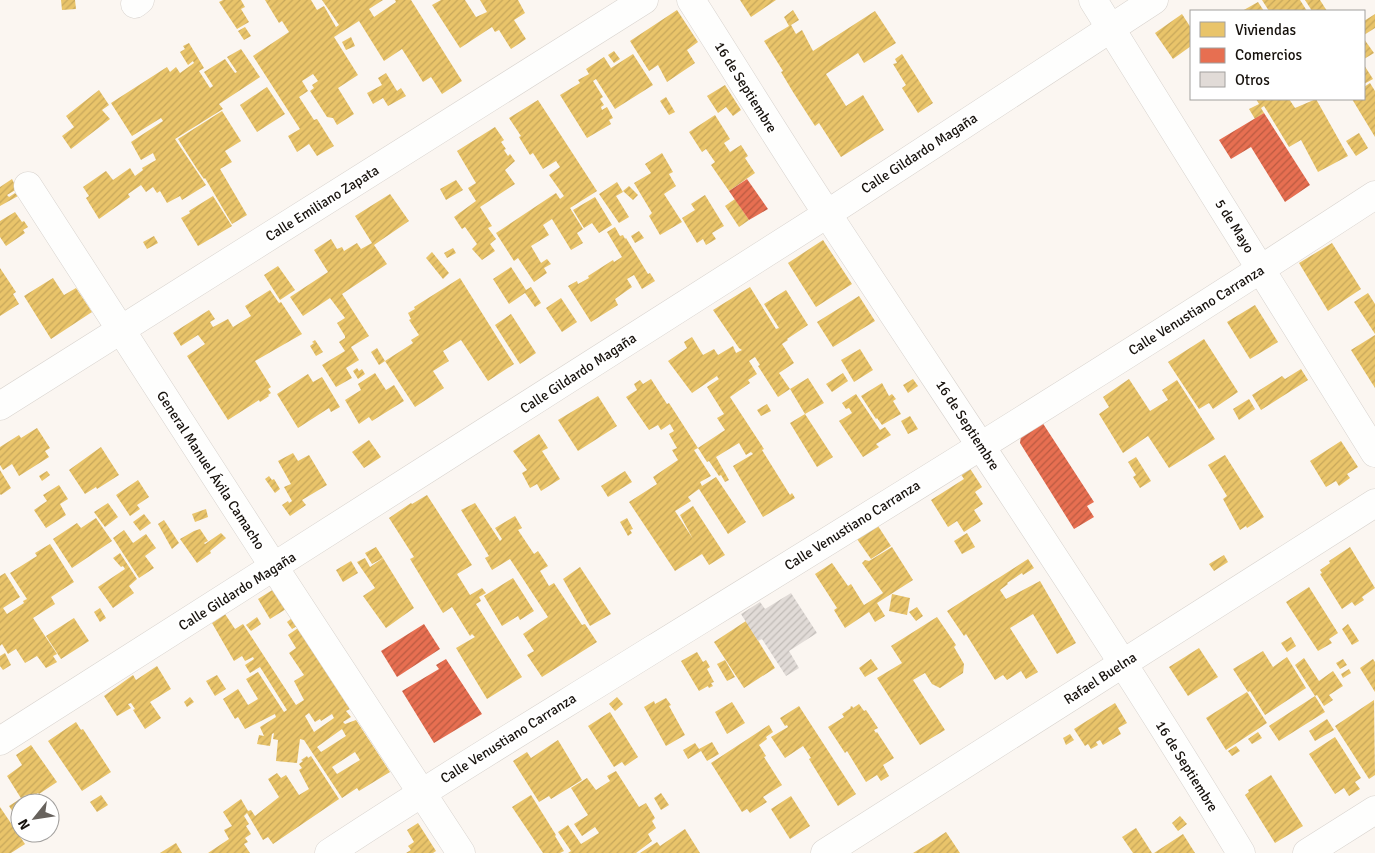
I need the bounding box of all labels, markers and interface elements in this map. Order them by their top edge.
legend [1190,10,1365,100]
text: Viviendas [1235,21,1296,39]
street label: 16 de Septiembre [711,39,780,136]
text: Comercios [1235,46,1303,64]
text: Otros [1235,71,1270,89]
street label: Calle Gildardo Magaña [858,109,981,197]
street label: Calle Emiliano Zapata [262,162,382,245]
street label: 5 de Mayo [1211,196,1258,256]
street label: Calle Venustiano Carranza [1125,262,1267,359]
street label: Calle Gildardo Magaña [517,329,640,417]
street label: 16 de Septiembre [932,377,1003,474]
street label: General Manuel Ávila Camacho [153,388,268,553]
street label: Calle Venustiano Carranza [781,477,923,574]
street label: Calle Gildardo Magaña [175,548,299,634]
street label: Rafael Buelna [1061,649,1140,708]
street label: Calle Venustiano Carranza [437,690,579,787]
street label: 16 de Septiembre [1152,718,1221,815]
north arrow [10,793,60,843]
text: N [14,816,34,833]

